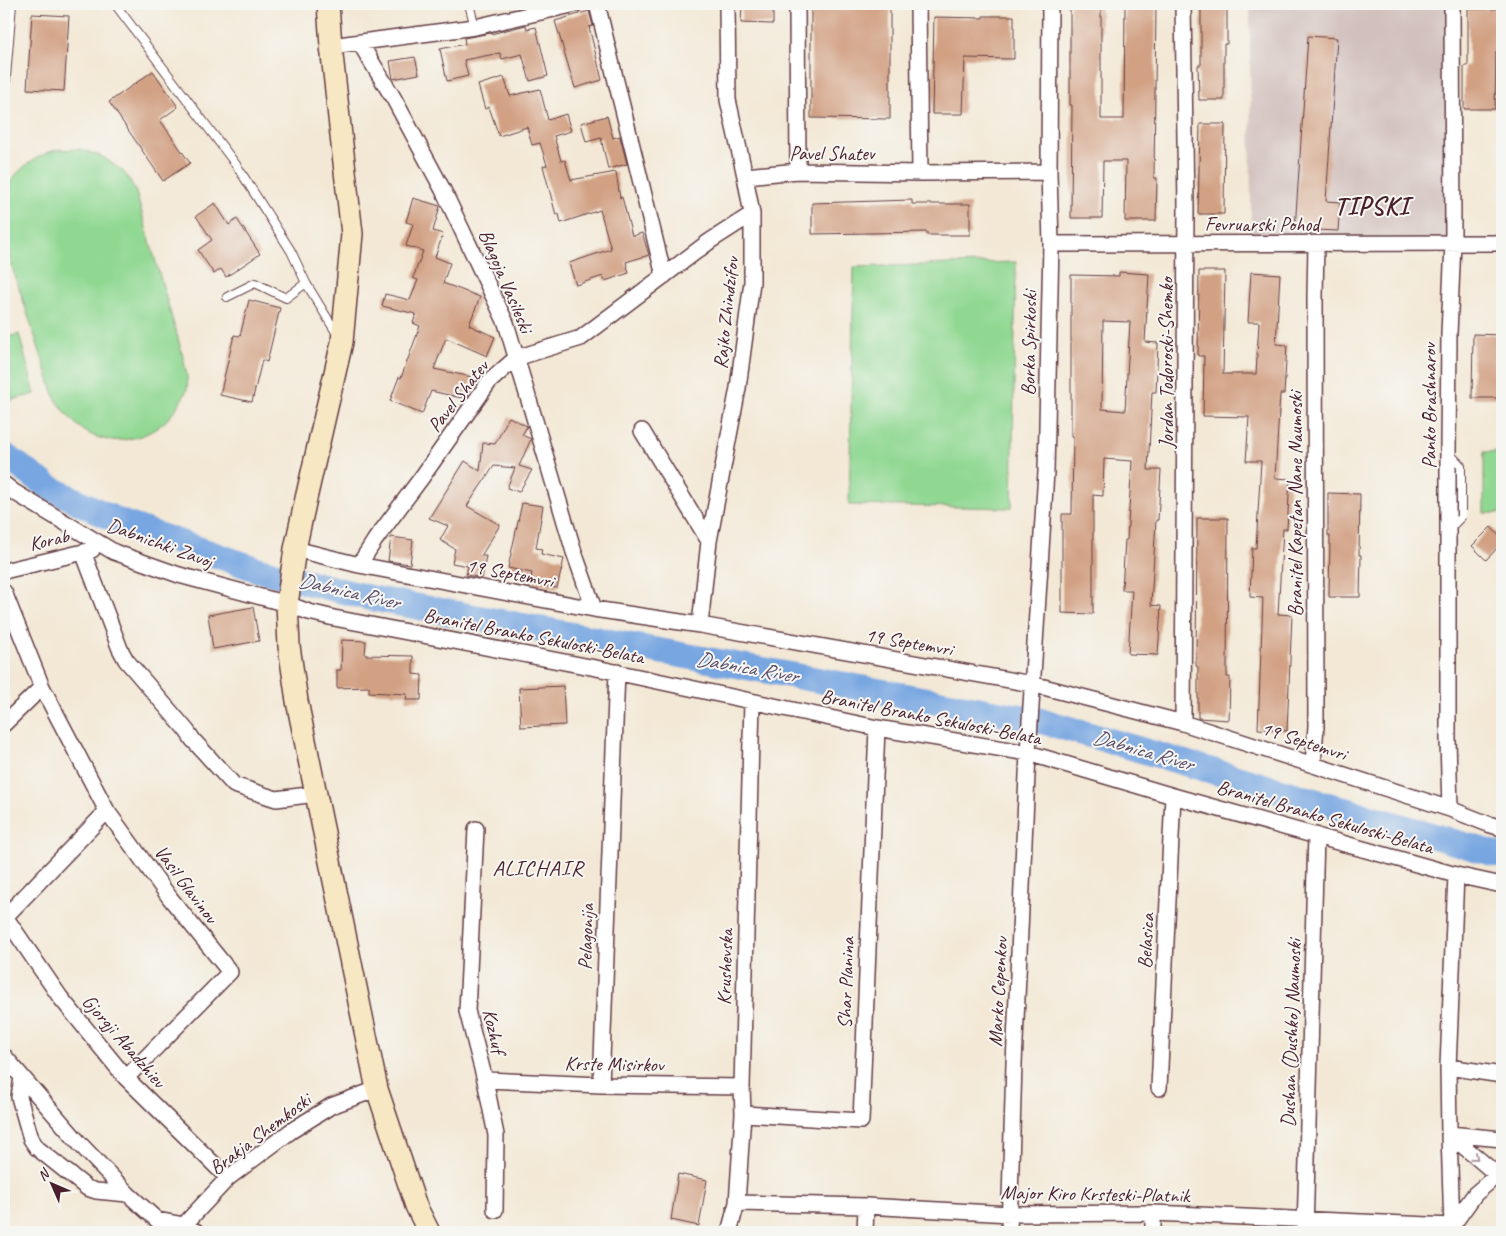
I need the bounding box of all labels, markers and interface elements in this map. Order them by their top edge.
street label: Pavel Shatev [790,141,876,166]
district label: TIPSKI [1334,190,1414,222]
street label: Fevruarski Pohod [1205,212,1322,237]
street label: Blagoja Vasileski [473,225,540,339]
street label: Rajko Zhindzifov [708,254,744,370]
street label: Jordan Todoroski-Shemko [1154,276,1179,449]
street label: Borka Spirkoski [1016,288,1042,396]
street label: Panko Brashnarov [1417,342,1442,469]
street label: Pavel Shatev [422,354,495,437]
street label: Branitel Kapetan Nane Naumoski [1283,389,1308,617]
street label: Dabnichki Zavoj [104,512,218,574]
street label: Korab [27,523,73,557]
street label: 19 Septemvri [464,552,558,594]
water label: Dabnica River [296,567,405,616]
street label: Branitel Branko Sekuloski-Belata [422,602,648,670]
street label: 19 Septemvri [863,622,957,662]
water label: Dabnica River [694,645,803,689]
street label: Branitel Branko Sekuloski-Belata [819,683,1045,751]
street label: 19 Septemvri [1258,715,1352,767]
water label: Dabnica River [1090,723,1199,778]
street label: Branitel Branko Sekuloski-Belata [1214,774,1438,860]
street label: Vasil Glavinov [149,840,225,930]
district label: ALICHAIR [493,854,586,882]
street label: Pelagonija [572,902,600,970]
street label: Belasica [1132,911,1160,969]
street label: Krushevska [711,927,739,1005]
street label: Marko Cepenkov [983,934,1013,1047]
street label: Shar Planina [832,936,860,1029]
street label: Dushan (Dushko) Naumoski [1275,936,1307,1127]
street label: Gjorgji Abadzhiev [77,989,173,1094]
street label: Kozhuf [477,1006,512,1061]
street label: Krste Misirkov [564,1051,666,1077]
street label: Brakja Shemkoski [204,1086,318,1180]
one-way arrow [1470,1151,1479,1160]
north arrow [28,1158,78,1208]
text: N [34,1164,54,1184]
street label: Major Kiro Krsteski-Platnik [1000,1180,1191,1208]

